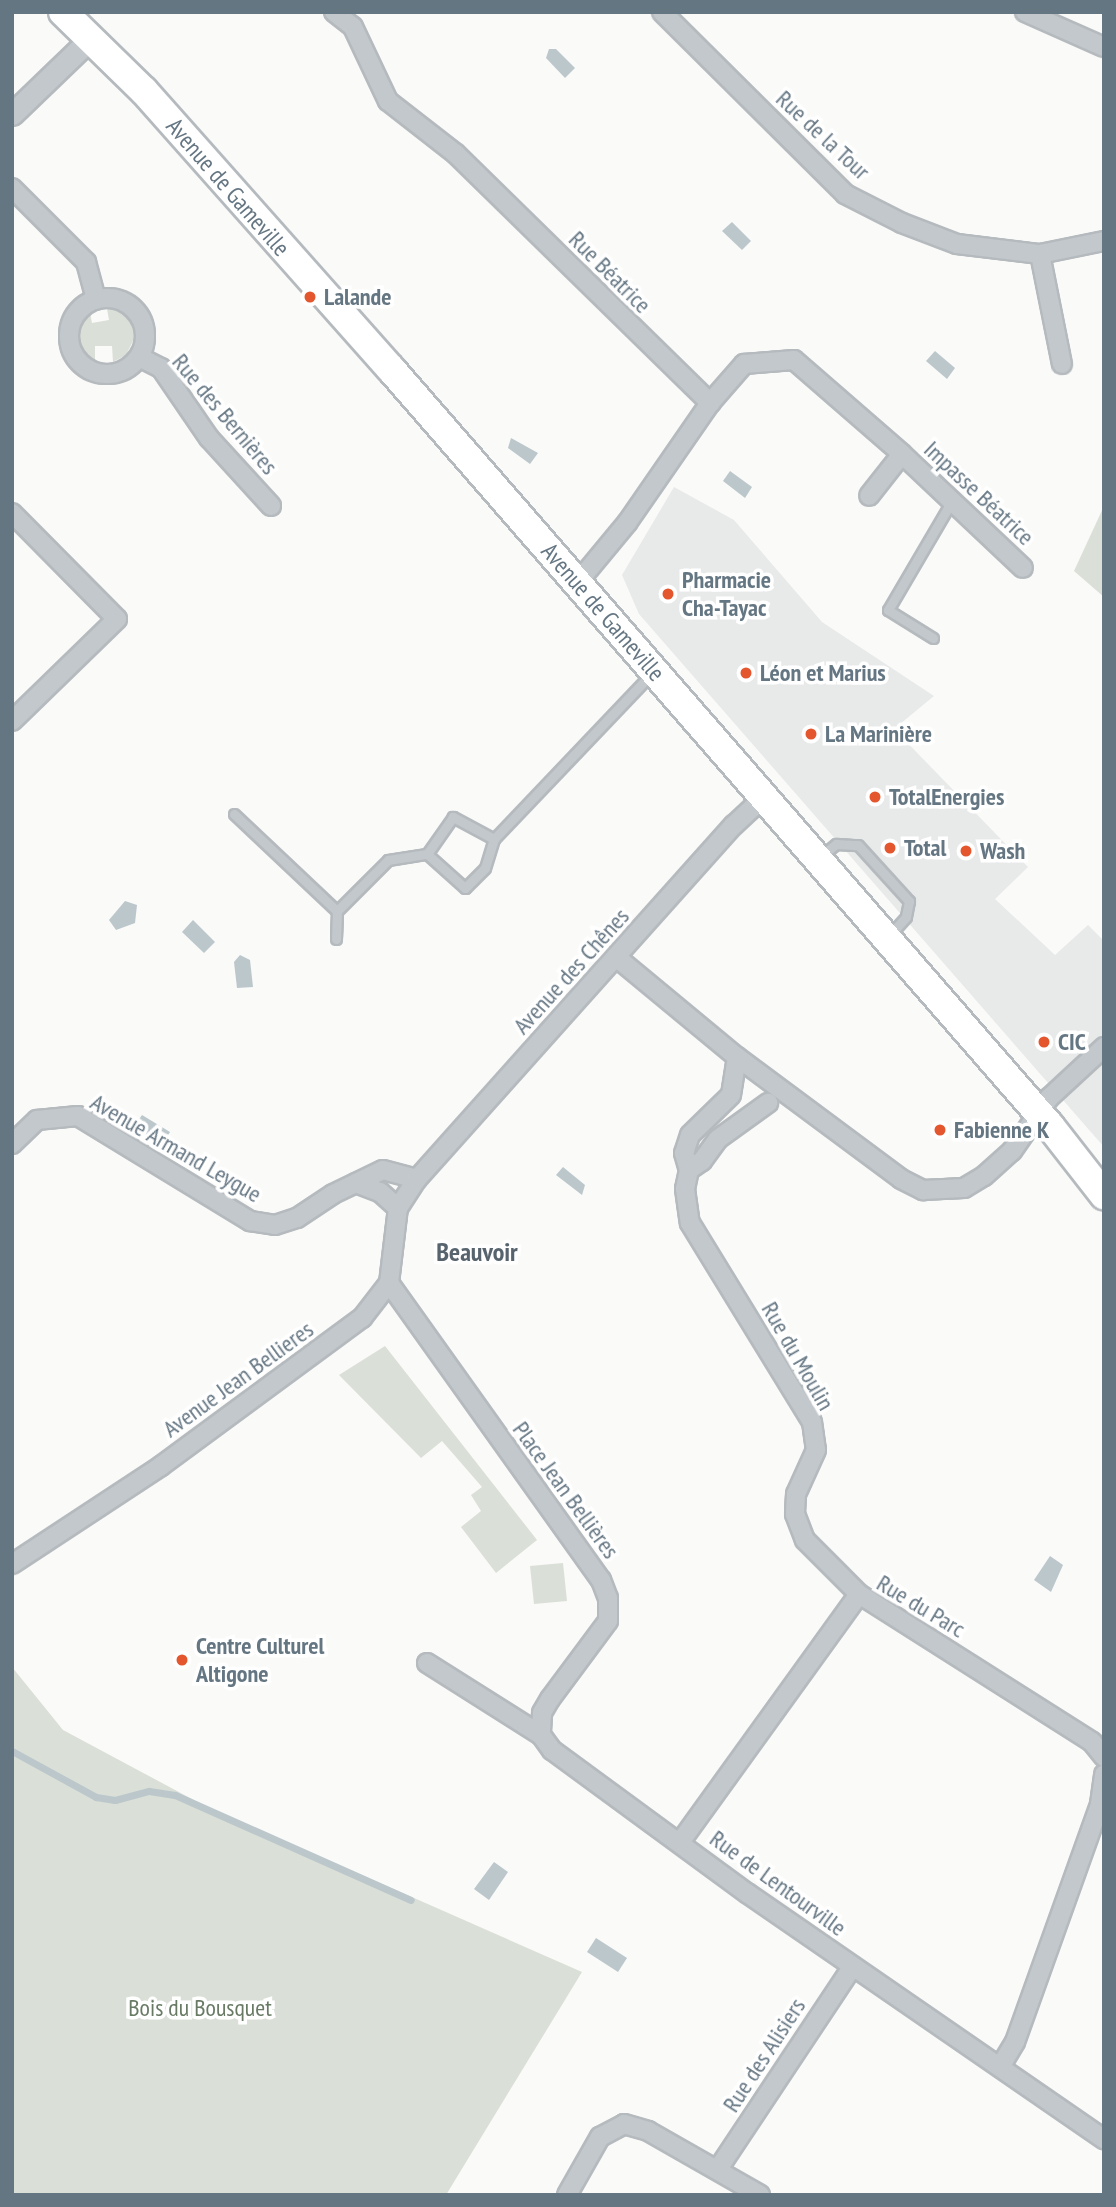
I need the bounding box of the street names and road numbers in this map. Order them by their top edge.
street label: Rue de la Tour [770,84,876,186]
street label: Avenue de Gameville [160,112,296,262]
street label: Rue Béatrice [563,225,657,319]
street label: Rue des Bernières [166,348,284,480]
street label: Impasse Béatrice [918,435,1040,551]
street label: Avenue de Gameville [535,537,671,687]
street label: Avenue des Chênes [507,902,635,1040]
street label: Avenue Armand Leygue [85,1087,267,1209]
street label: Rue du Moulin [755,1297,841,1415]
street label: Avenue Jean Bellieres [157,1315,319,1443]
street label: Place Jean Bellières [507,1416,625,1564]
street label: Rue du Parc [872,1568,970,1644]
street label: Rue de Lentourville [704,1824,852,1942]
street label: Rue des Alisiers [716,1992,812,2118]

